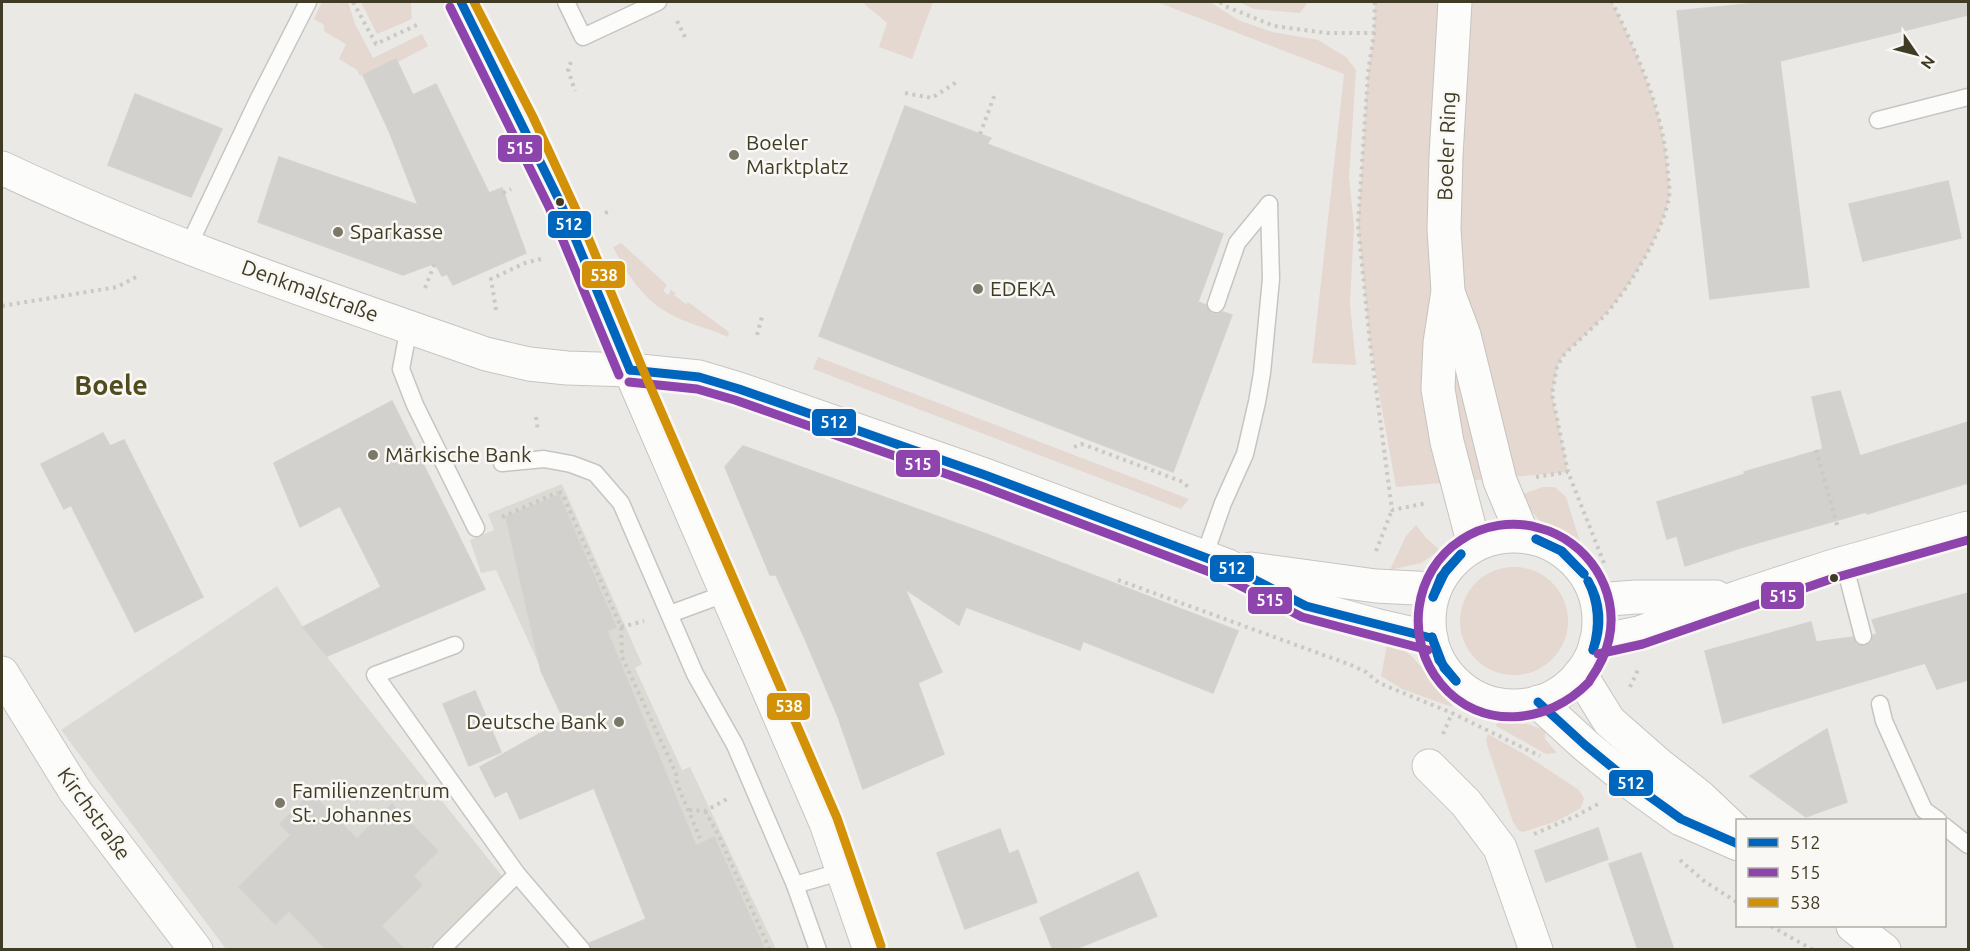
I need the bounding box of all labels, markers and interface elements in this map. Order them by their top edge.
north arrow [1886,24,1946,84]
text: N [1917,53,1939,73]
street label: Boeler Ring [1432,91,1460,201]
place label: Boeler Marktplatz [746,130,848,178]
line badge: 515 [497,134,543,163]
text: 515 [506,139,534,157]
marker: Boeler Marktplatz [727,148,741,162]
unlabelled marker [554,196,566,208]
line badge: 512 [547,210,592,239]
text: 512 [555,215,583,233]
place label: Sparkasse [350,219,443,243]
marker: Sparkasse [331,225,345,239]
street label: Denkmalstraße [239,254,382,326]
line badge: 538 [581,260,626,289]
text: 538 [590,266,618,284]
place label: EDEKA [990,276,1056,300]
marker: EDEKA [971,282,985,296]
district label: Boele [74,370,148,400]
line badge: 512 [811,408,857,437]
text: 512 [820,413,848,431]
place label: Märkische Bank [385,442,532,466]
marker: Märkische Bank [366,448,380,462]
line badge: 515 [895,449,941,478]
text: 515 [904,455,932,473]
line badge: 512 [1209,554,1255,583]
text: 512 [1218,559,1246,577]
unlabelled marker [1828,572,1840,584]
line badge: 515 [1760,581,1805,610]
line badge: 515 [1247,586,1293,615]
text: 515 [1769,587,1797,605]
text: 515 [1256,591,1284,609]
line badge: 538 [766,692,811,721]
text: 538 [775,697,803,715]
place label: Deutsche Bank [466,709,607,733]
marker: Deutsche Bank [612,715,626,729]
street label: Kirchstraße [53,763,136,864]
line badge: 512 [1608,769,1654,797]
text: 512 [1617,774,1645,792]
place label: Familienzentrum St. Johannes [292,778,450,826]
marker: Familienzentrum St. Johannes [273,796,287,810]
legend [1736,819,1946,927]
text: 512 [1790,832,1820,852]
text: 515 [1790,862,1820,882]
text: 538 [1790,892,1820,912]

